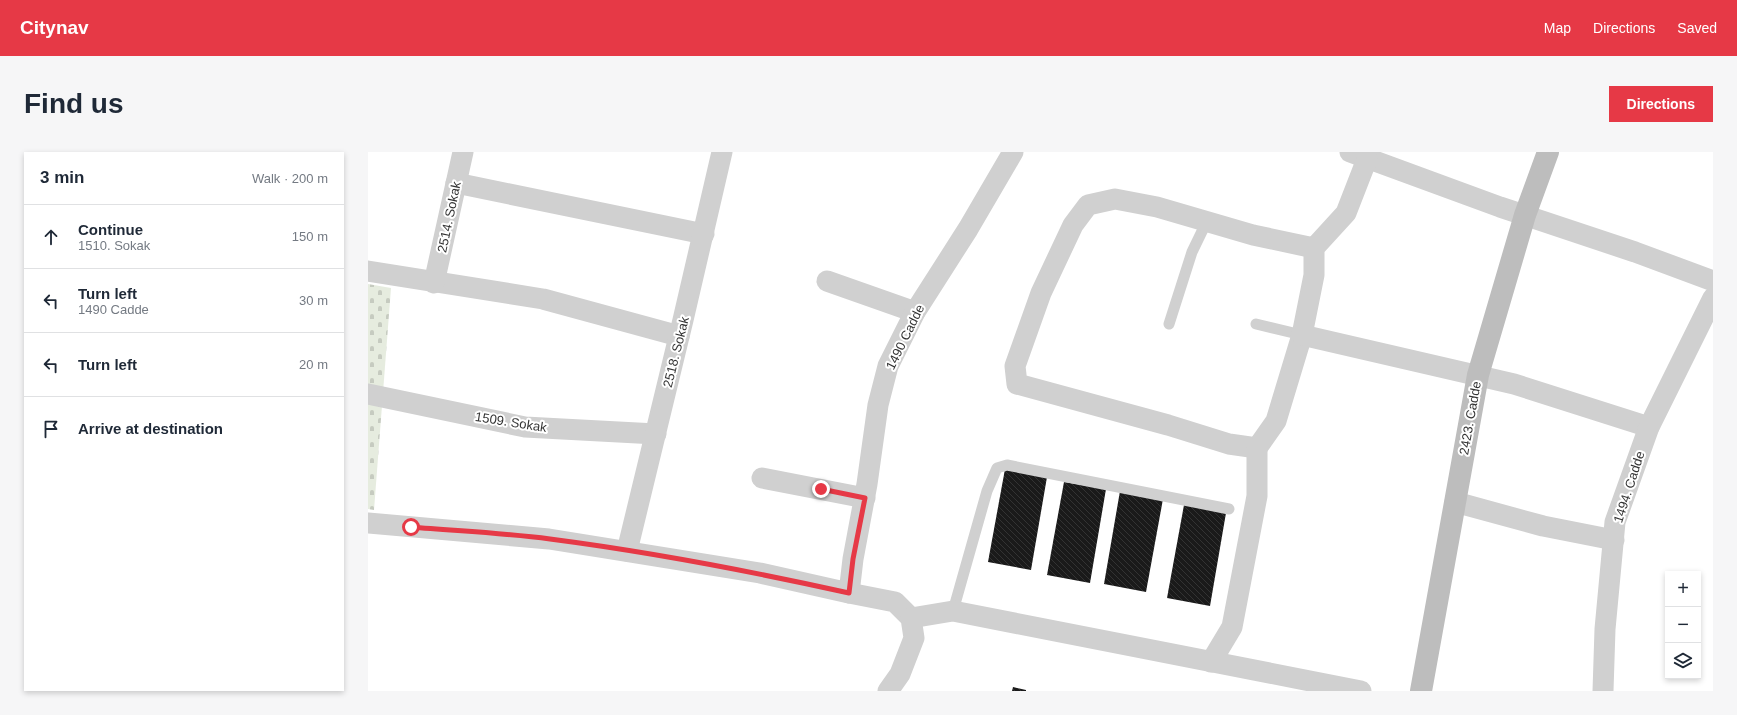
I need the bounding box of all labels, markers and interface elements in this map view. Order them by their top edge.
text: Citynav [20,17,89,38]
text: Map [1544,20,1571,36]
text: Directions [1593,20,1655,36]
text: Saved [1677,20,1717,36]
button: Directions [1609,86,1713,122]
text: Find us [24,88,124,119]
text: 3 min [40,168,84,187]
text: Walk · 200 m [252,171,328,186]
street label: 2514. Sokak [434,180,464,254]
text: Continue [78,221,143,238]
icon: ahead [40,226,62,248]
text: 150 m [292,229,328,244]
text: 1510. Sokak [78,238,150,253]
text: Turn left [78,285,137,302]
icon: left [40,290,62,312]
text: 30 m [299,293,328,308]
text: 1490 Cadde [78,302,149,317]
street label: 1490 Cadde [883,302,927,372]
street label: 2518. Sokak [660,315,692,389]
icon: left [40,354,62,376]
text: Turn left [78,356,137,373]
text: 20 m [299,357,328,372]
street label: 2423. Cadde [1456,380,1484,456]
street label: 1509. Sokak [474,409,548,435]
icon: arrive [40,418,62,440]
text: Arrive at destination [78,420,223,437]
street label: 1494. Cadde [1610,449,1648,525]
route end [812,480,830,498]
route start [402,518,420,536]
map controls [1665,571,1701,679]
button: + [1665,571,1701,607]
button: − [1665,607,1701,643]
button: layers [1665,643,1701,679]

